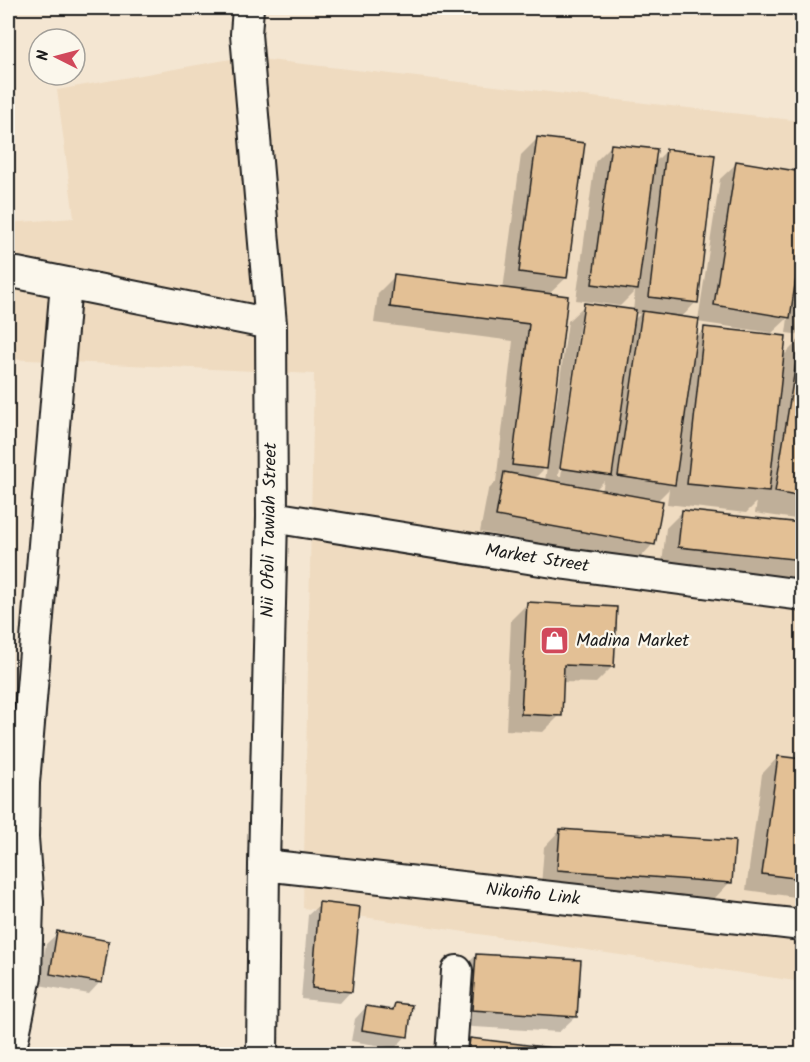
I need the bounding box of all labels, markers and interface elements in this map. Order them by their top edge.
north arrow [27,27,87,87]
text: N [31,49,57,62]
street label: Nii Ofoli Tawiah Street [254,441,286,618]
street label: Market Street [483,536,592,582]
shop icon: Madina Market [539,625,571,657]
place label: Madina Market [576,627,690,656]
street label: Nikoifio Link [485,876,582,914]

